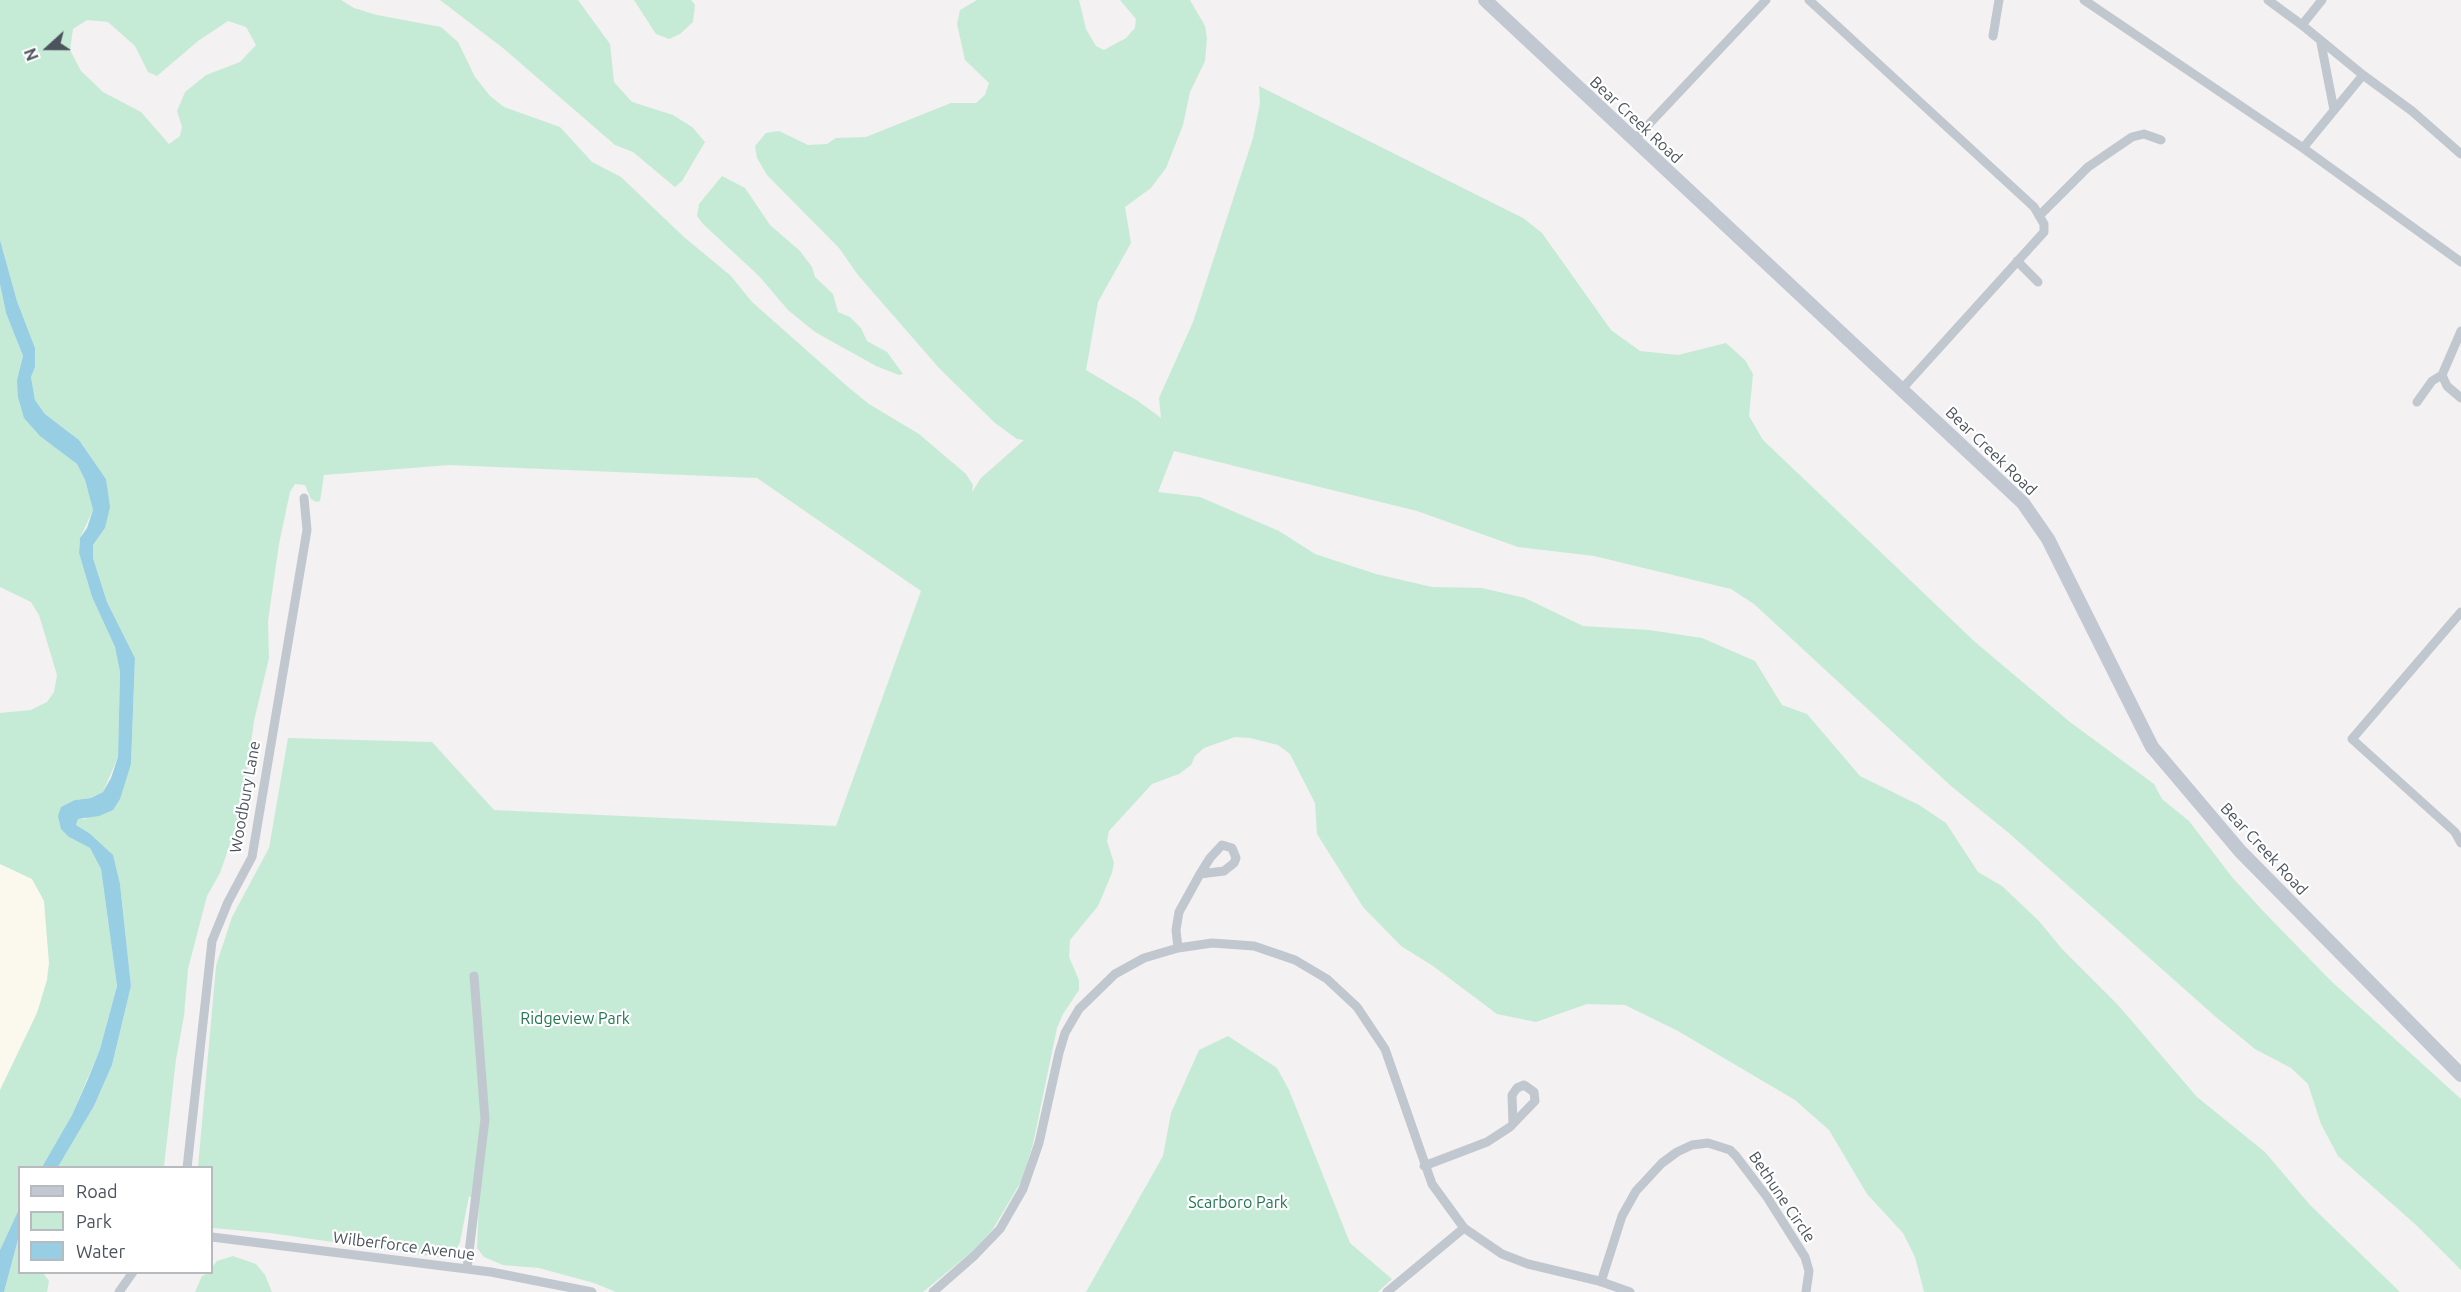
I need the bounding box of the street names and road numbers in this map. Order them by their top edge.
street label: Bear Creek Road [1586,72,1686,168]
street label: Bear Creek Road [1941,403,2041,499]
street label: Woodbury Lane [226,740,264,854]
street label: Bear Creek Road [2216,799,2312,899]
street label: Bethune Circle [1745,1148,1819,1246]
street label: Wilberforce Avenue [332,1228,476,1264]

